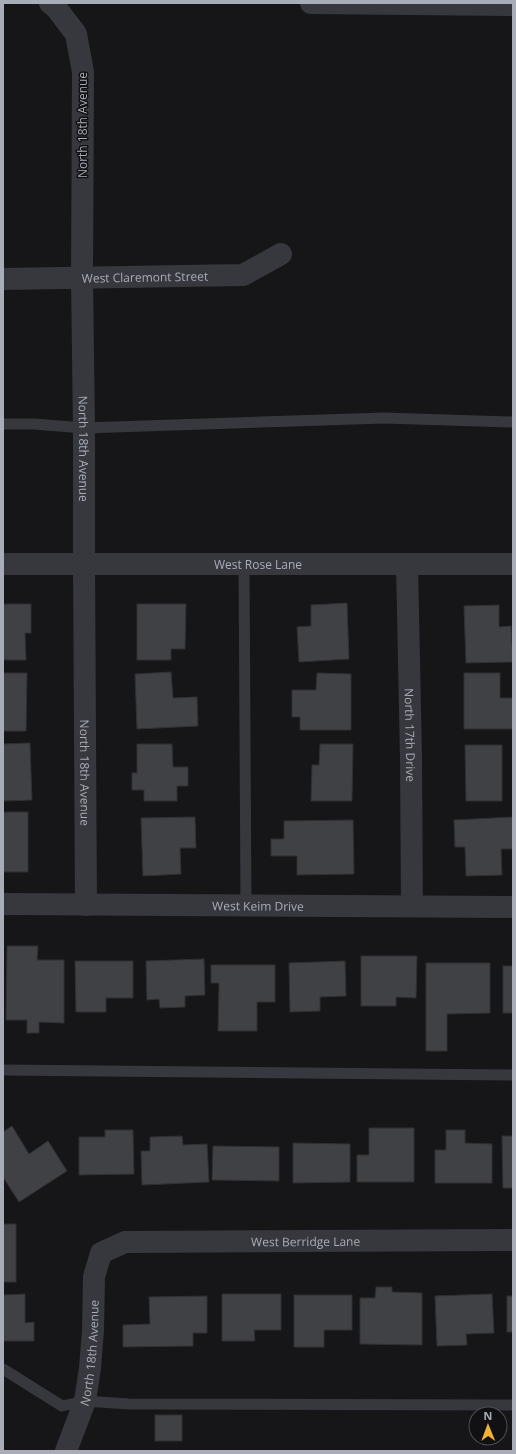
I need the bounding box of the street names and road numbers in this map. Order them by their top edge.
street label: North 18th Avenue [74,72,91,178]
street label: West Claremont Street [82,267,208,286]
street label: North 18th Avenue [75,395,93,502]
street label: West Rose Lane [214,556,302,573]
street label: North 17th Drive [401,688,420,782]
street label: North 18th Avenue [76,720,94,826]
street label: West Keim Drive [212,897,304,914]
street label: West Berridge Lane [251,1232,360,1250]
street label: North 18th Avenue [75,1299,102,1408]

